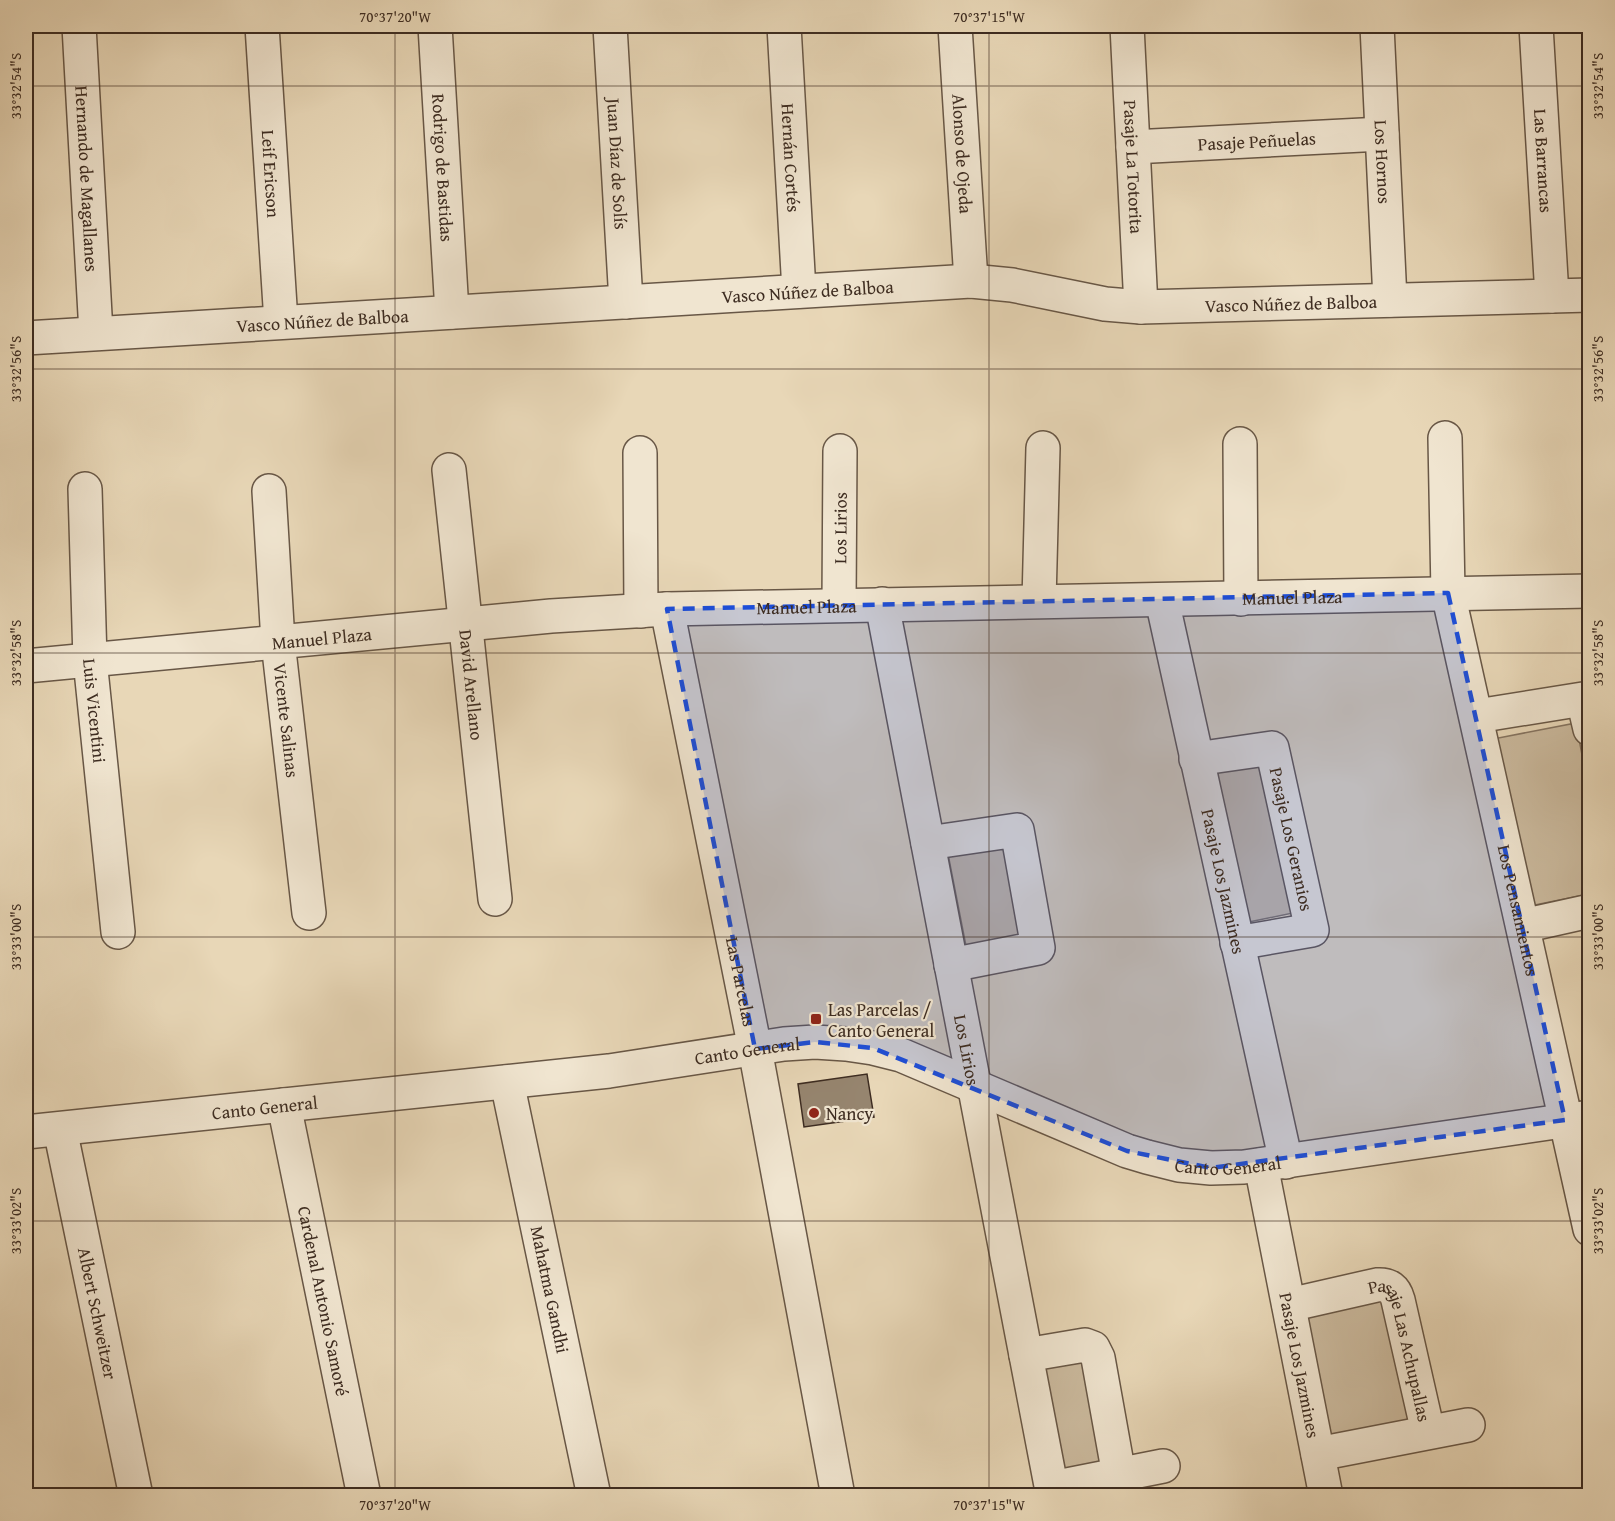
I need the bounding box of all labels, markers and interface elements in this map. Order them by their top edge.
text: 70°37'20"W [359,6,431,27]
text: 70°37'15"W [953,6,1025,27]
text: 33°32'54"S [5,53,26,119]
text: 33°32'54"S [1587,53,1608,119]
street label: Hernando de Magallanes [69,85,106,273]
street label: Rodrigo de Bastidas [426,93,461,243]
street label: Alonso de Ojeda [946,93,980,215]
street label: Juan Díaz de Solís [601,95,635,230]
street label: Pasaje La Totorita [1117,99,1151,235]
street label: Hernán Cortés [775,103,808,213]
street label: Las Barrancas [1527,108,1561,214]
street label: Los Hornos [1368,119,1399,204]
street label: Pasaje Peñuelas [1197,124,1317,157]
street label: Leif Ericson [255,129,288,219]
street label: Vasco Núñez de Balboa [721,272,895,310]
street label: Vasco Núñez de Balboa [1204,287,1378,319]
street label: Vasco Núñez de Balboa [236,301,410,339]
text: 33°32'56"S [5,336,26,402]
text: 33°32'56"S [1587,336,1608,402]
street label: Los Lirios [826,492,853,564]
street label: Manuel Plaza [1242,582,1343,611]
street label: Manuel Plaza [756,592,857,621]
text: 33°32'58"S [5,620,26,686]
street label: Manuel Plaza [270,620,373,656]
text: 33°32'58"S [1587,620,1608,686]
street label: David Arellano [453,628,491,742]
street label: Luis Vicentini [76,657,114,764]
street label: Vicente Salinas [267,661,307,779]
street label: Pasaje Los Geranios [1263,765,1321,914]
street label: Pasaje Los Jazmines [1195,806,1253,956]
street label: Los Pensamientos [1491,842,1547,979]
text: 33°33'00"S [5,904,26,970]
text: 33°33'00"S [1587,904,1608,970]
street label: Las Parcelas [719,934,764,1029]
place label: Las Parcelas / Canto General [828,996,934,1044]
marker: Las Parcelas / Canto General [809,1012,823,1026]
street label: Los Lirios [947,1012,987,1088]
street label: Canto General [693,1030,801,1071]
street label: Canto General [210,1088,319,1126]
place label: Nancy [826,1100,873,1127]
marker: Nancy [807,1106,821,1120]
street label: Canto General [1174,1148,1283,1182]
text: 33°33'02"S [5,1188,26,1254]
text: 33°33'02"S [1587,1188,1608,1254]
street label: Cardenal Antonio Samoré [291,1204,357,1398]
street label: Mahatma Gandhi [524,1223,577,1356]
street label: Albert Schweitzer [71,1245,125,1382]
street label: Pasaje Las Achupallas [1365,1271,1439,1424]
street label: Pasaje Los Jazmines [1273,1290,1328,1440]
text: 70°37'20"W [359,1494,431,1515]
text: 70°37'15"W [953,1494,1025,1515]

